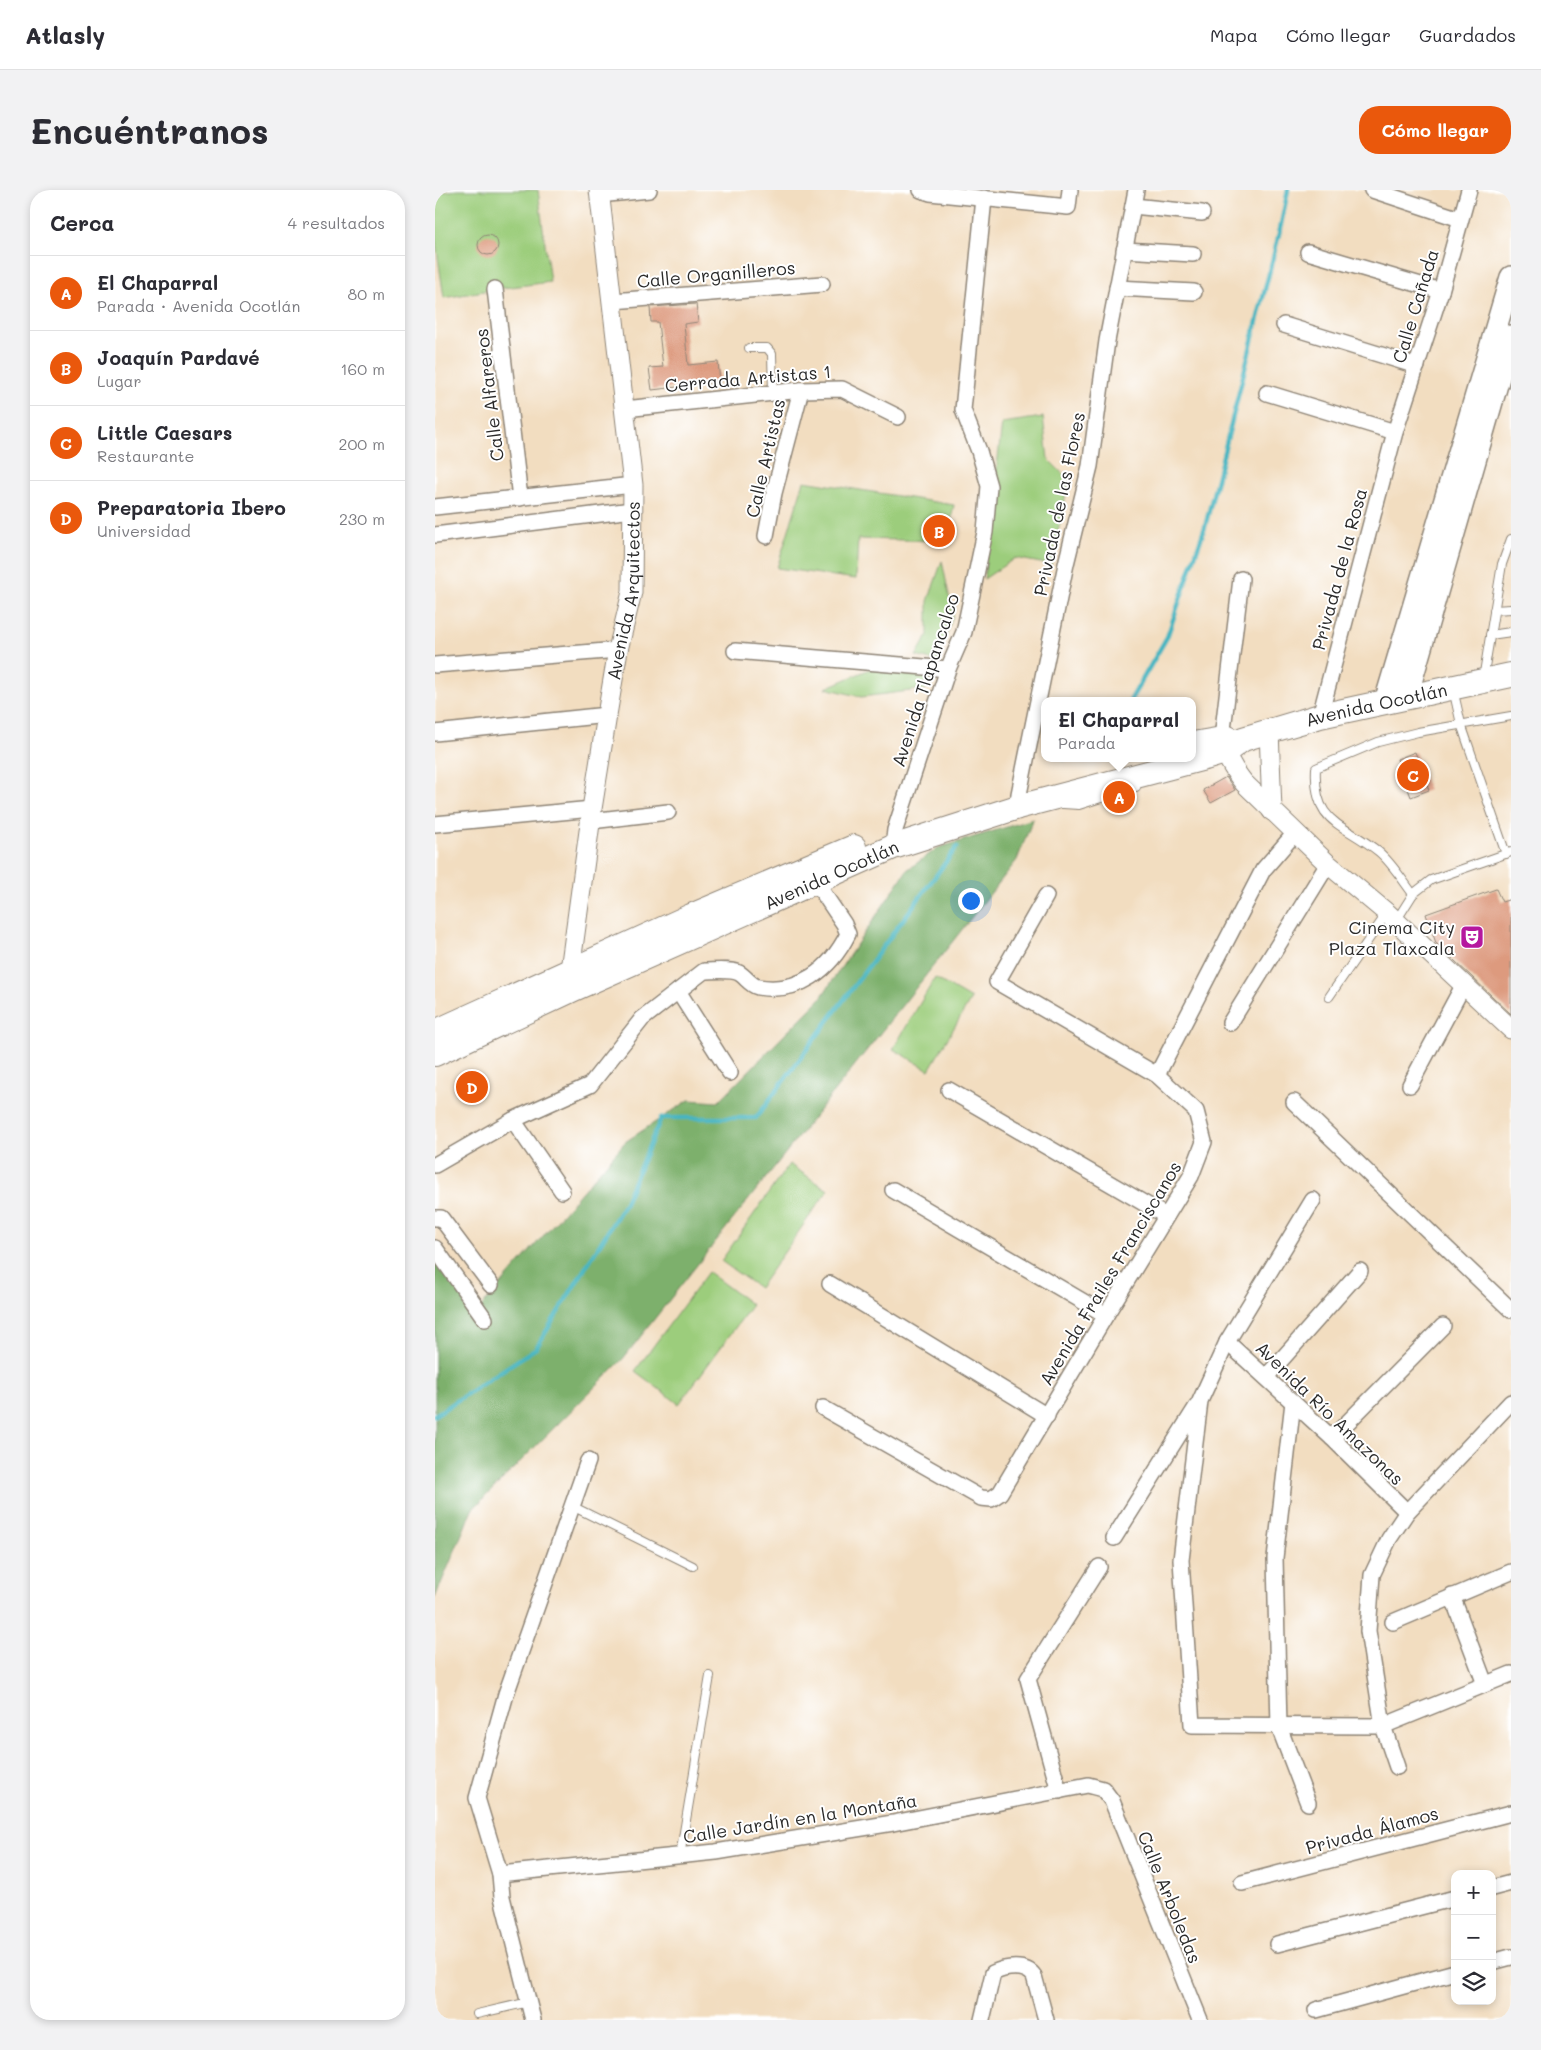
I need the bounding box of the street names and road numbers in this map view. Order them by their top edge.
street label: Calle Cañada [1386,246,1444,366]
street label: Calle Organilleros [636,255,796,293]
street label: Calle Alfareros [469,327,509,463]
street label: Cerrada Artistas 1 [664,359,832,397]
street label: Calle Artistas [740,396,790,520]
street label: Privada de las Flores [1028,410,1090,598]
street label: Privada de la Rosa [1306,485,1372,653]
street label: Avenida Arquitectos [601,501,645,682]
street label: Avenida Tlapancalco [886,590,964,770]
street label: Avenida Ocotlán [1302,677,1449,732]
street label: Avenida Ocotlán [760,834,902,915]
street label: Avenida Frailes Franciscanos [1033,1156,1187,1390]
street label: Avenida Río Amazonas [1251,1336,1409,1490]
street label: Calle Jardín en la Montaña [681,1788,919,1848]
street label: Privada Álamos [1303,1801,1441,1859]
street label: Calle Arboledas [1133,1827,1207,1967]

